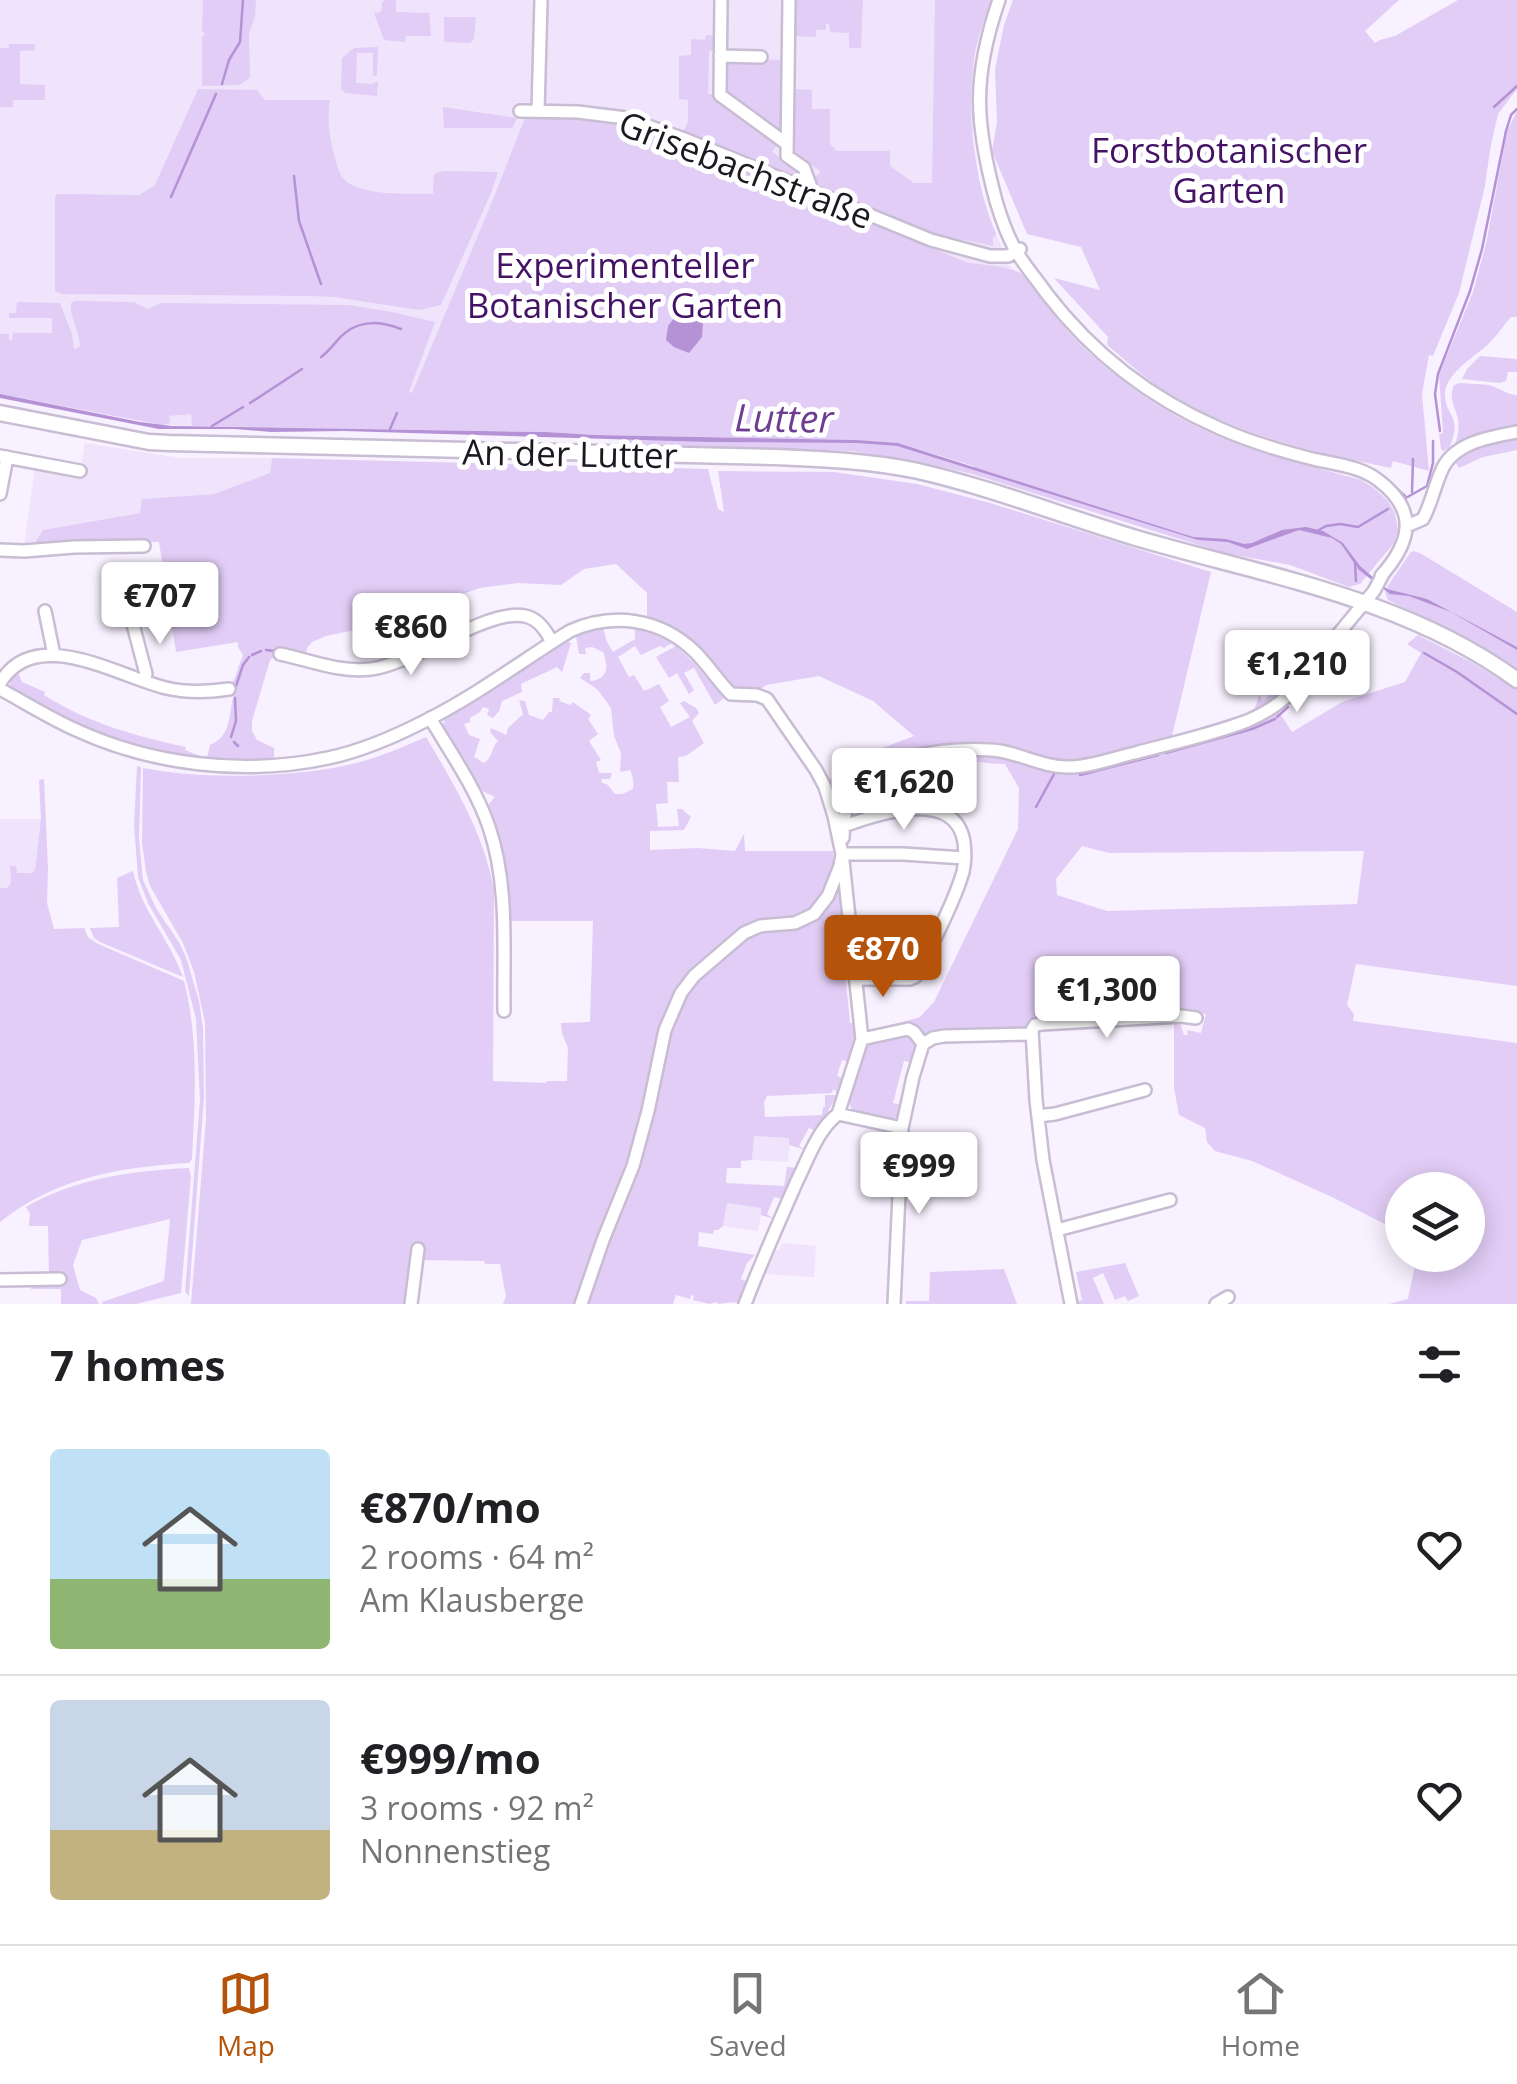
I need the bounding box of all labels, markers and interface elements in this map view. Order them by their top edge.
street label: Grisebachstraße [612,99,880,239]
park label: Forstbotanischer Garten [1091,126,1367,213]
park label: Experimenteller Botanischer Garten [467,241,783,328]
water label: Lutter [734,390,836,444]
street label: An der Lutter [462,428,678,478]
pin: €707 [101,562,219,647]
text: €707 [123,573,197,616]
pin: €860 [352,593,470,678]
text: €860 [374,604,448,647]
pin: €1,210 [1216,630,1378,715]
text: €1,210 [1247,641,1347,684]
pin: €1,620 [823,748,985,833]
text: €1,620 [854,759,954,802]
pin: €870 [824,915,942,1000]
text: €870 [846,926,920,969]
pin: €1,300 [1026,956,1188,1041]
text: €1,300 [1057,967,1157,1010]
pin: €999 [860,1132,978,1217]
text: €999 [882,1143,956,1186]
map controls [1385,1172,1485,1272]
button: layers [1385,1172,1485,1272]
text: 7 homes [50,1336,225,1393]
icon: filters [1412,1337,1467,1392]
text: €870/mo [360,1478,541,1535]
icon: home [130,1489,250,1609]
icon: heart [1412,1522,1467,1577]
text: 2 rooms · 64 m² [360,1535,594,1578]
text: Am Klausberge [360,1578,584,1621]
text: €999/mo [360,1729,541,1786]
icon: home [130,1740,250,1860]
icon: heart [1412,1773,1467,1828]
text: 3 rooms · 92 m² [360,1786,594,1829]
text: Nonnenstieg [360,1829,550,1872]
tab: Map [217,1966,275,2064]
tab: Saved [709,1966,787,2064]
tab: Home [1221,1966,1300,2064]

